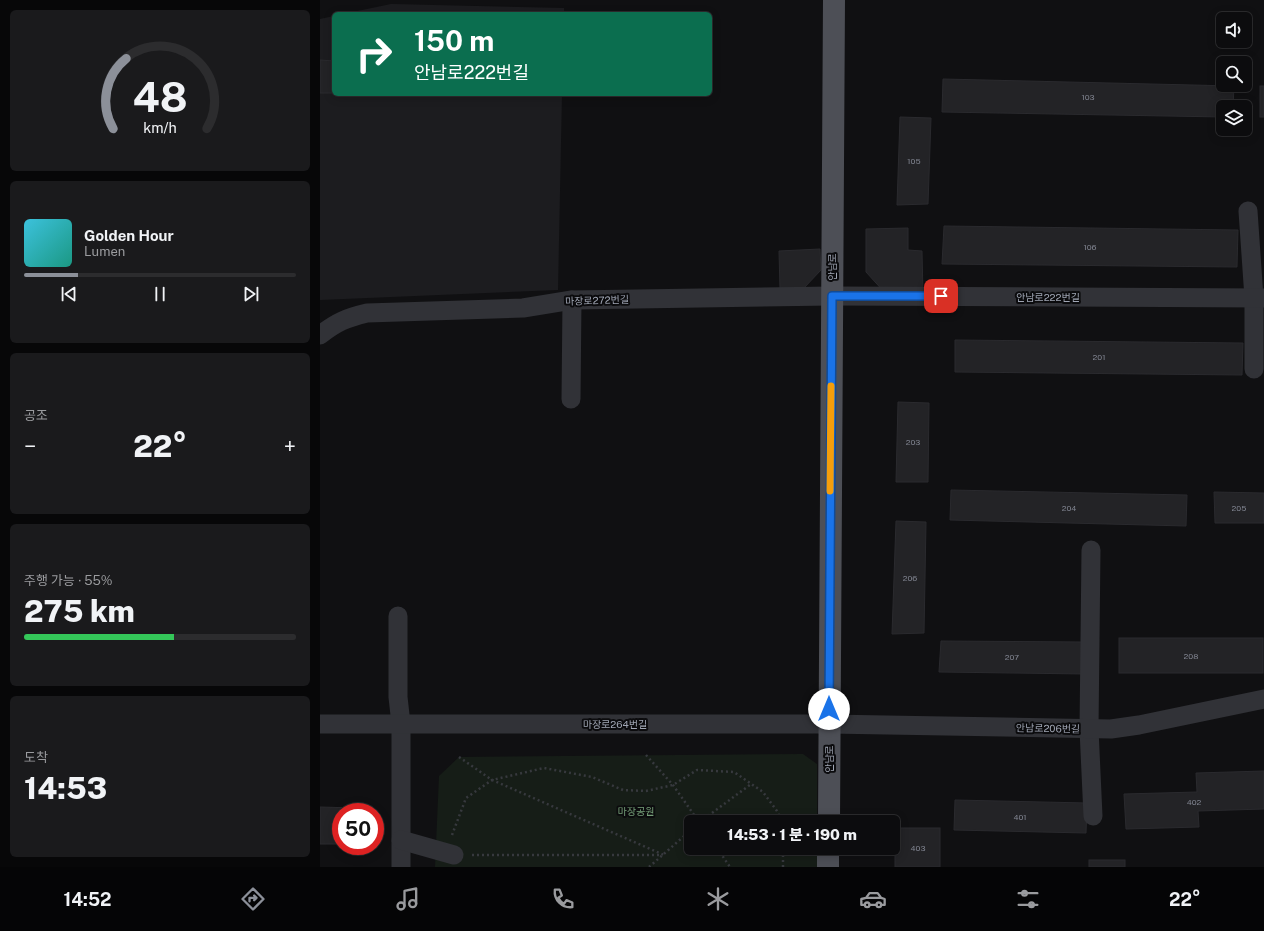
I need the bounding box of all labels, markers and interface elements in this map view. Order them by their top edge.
map controls [1216,12,1252,136]
button: sound [1216,12,1252,48]
text: 150 m [414,24,494,57]
icon: right [348,28,400,80]
button: search [1216,56,1252,92]
text: 안남로222번길 [414,62,529,83]
text: 48 [132,72,188,121]
house number: 103 [1081,92,1095,102]
button: layers [1216,100,1252,136]
text: km/h [143,118,177,135]
house number: 105 [907,156,921,166]
text: Golden Hour [84,227,174,244]
house number: 106 [1083,242,1097,252]
text: Lumen [84,244,125,259]
street label: 안남로 [826,253,838,281]
pin [924,279,958,313]
icon: previous [58,283,80,305]
icon: pause [149,283,171,305]
icon: next [240,283,262,305]
icon: arrive [930,285,952,307]
street label: 안남로222번길 [1016,291,1080,303]
street label: 마장로272번길 [565,293,629,307]
house number: 201 [1093,352,1105,362]
text: 공조 [24,408,48,423]
text: 22° [133,428,187,464]
text: − [24,433,36,459]
text: + [284,433,296,459]
house number: 203 [906,437,920,447]
house number: 204 [1062,503,1076,513]
house number: 205 [1232,503,1246,513]
text: 주행 가능 · 55% [24,573,113,588]
house number: 206 [903,573,917,583]
text: 275 km [24,593,135,629]
house number: 208 [1184,651,1198,661]
house number: 207 [1005,652,1019,662]
position arrow [808,688,850,730]
street label: 마장로264번길 [583,718,647,730]
street label: 안남로206번길 [1016,721,1080,735]
street label: 안남로 [823,745,835,773]
text: 도착 [24,750,48,765]
text: 14:53 [24,770,107,806]
house number: 402 [1187,797,1202,807]
speed limit sign: 50 [332,803,384,855]
park label: 마장공원 [618,805,654,817]
house number: 401 [1013,812,1027,822]
text: 14:53 · 1 분 · 190 m [727,826,857,843]
house number: 403 [911,843,925,853]
icon: directions [239,885,267,913]
icon: music [394,885,422,913]
icon: phone [549,885,577,913]
icon: climate [704,885,732,913]
icon: car [859,885,887,913]
icon: filters [1014,885,1042,913]
text: 14:52 [64,889,111,910]
text: 22° [1169,889,1200,910]

